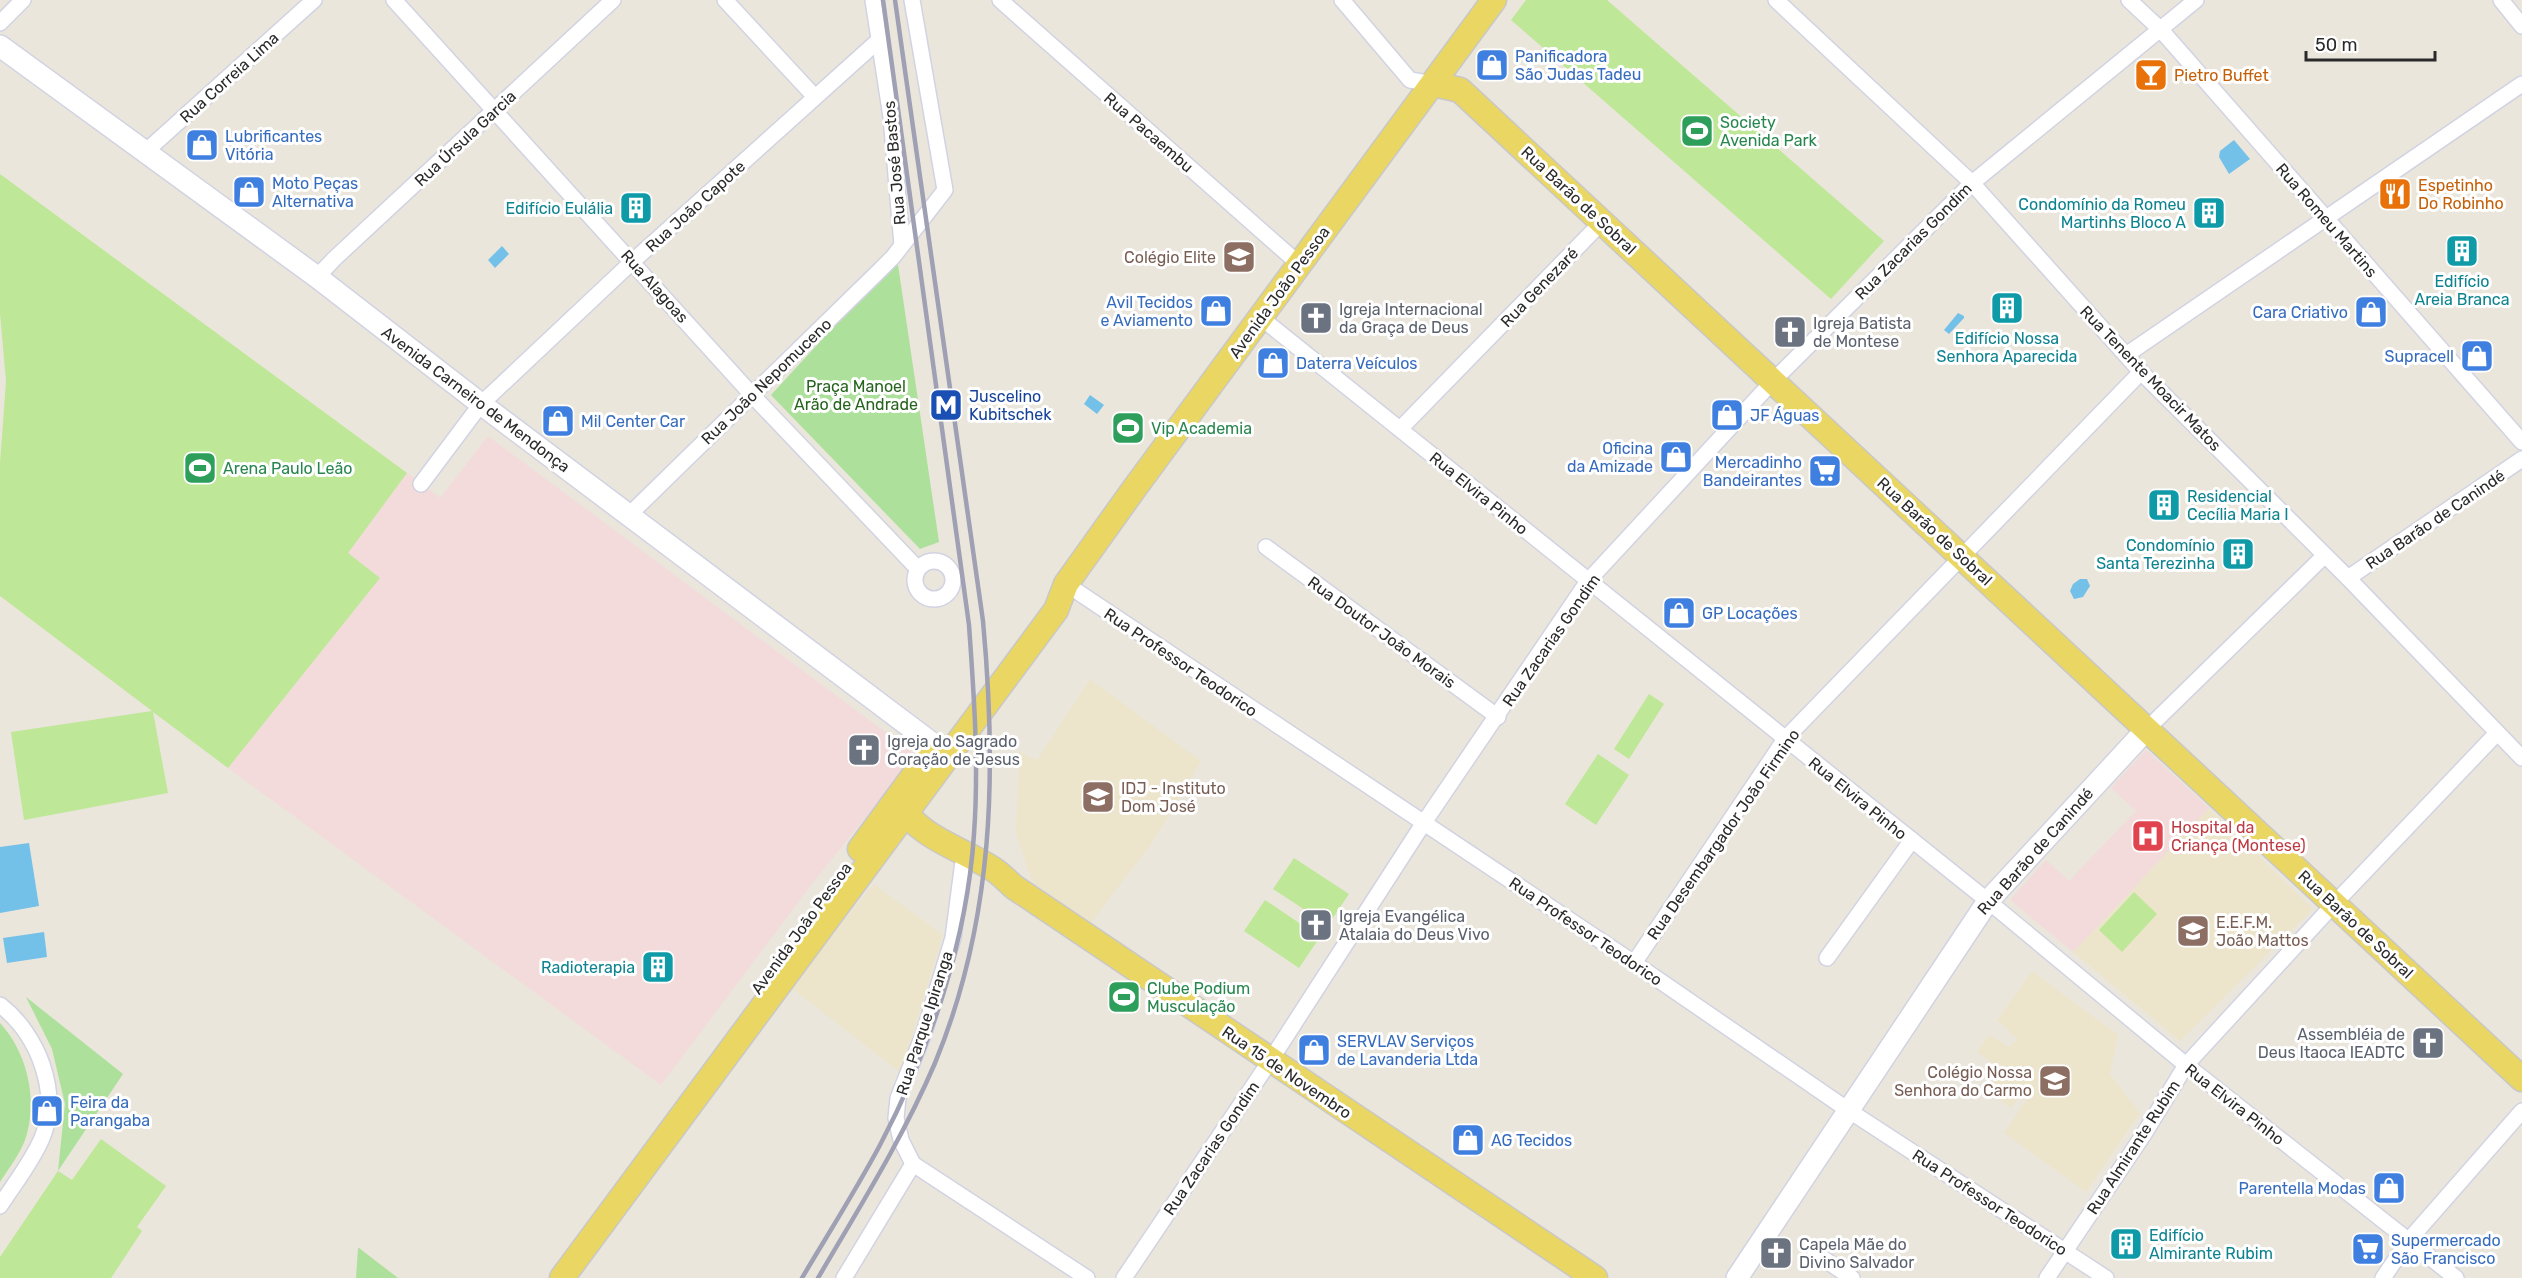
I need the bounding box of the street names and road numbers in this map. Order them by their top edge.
street label: Rua Correia Lima [176,28,283,127]
street label: Rua Úrsula Garcia [410,86,520,190]
street label: Rua Pacaembu [1100,89,1197,176]
street label: Rua José Bastos [880,100,909,226]
street label: Rua Barão de Sobral [1517,142,1640,258]
street label: Rua João Capote [642,157,749,256]
street label: Rua Romeu Martins [2272,159,2381,281]
street label: Rua Zacarias Gondim [1851,179,1976,304]
street label: Avenida João Pessoa [1225,223,1334,362]
street label: Rua Genezaré [1497,244,1582,331]
street label: Rua Alagoas [617,246,692,327]
street label: Rua Tenente Moacir Matos [2076,302,2225,455]
street label: Rua João Nepomuceno [697,314,835,448]
street label: Avenida Carneiro de Mendonça [378,322,573,476]
street label: Rua Elvira Pinho [1426,448,1532,539]
street label: Rua Barão de Canindé [2362,466,2509,573]
street label: Rua Barão de Sobral [1873,473,1996,589]
street label: Rua Zacarias Gondim [1499,570,1604,710]
street label: Rua Doutor João Morais [1304,572,1459,692]
street label: Rua Professor Teodorico [1101,604,1261,721]
street label: Rua Desembargador João Firmino [1643,725,1804,943]
street label: Rua Elvira Pinho [1805,753,1911,844]
street label: Rua Barão de Canindé [1973,784,2097,919]
street label: Avenida João Pessoa [747,859,856,998]
street label: Rua Barão de Sobral [2294,866,2417,982]
street label: Rua Professor Teodorico [1506,873,1666,990]
street label: Rua Parque Ipiranga [892,949,957,1098]
street label: Rua 15 de Novembro [1218,1022,1355,1123]
street label: Rua Elvira Pinho [2181,1060,2288,1149]
street label: Rua Almirante Rubim [2083,1077,2184,1218]
street label: Rua Zacarias Gondim [1160,1078,1263,1219]
street label: Rua Professor Teodorico [1909,1145,2071,1260]

